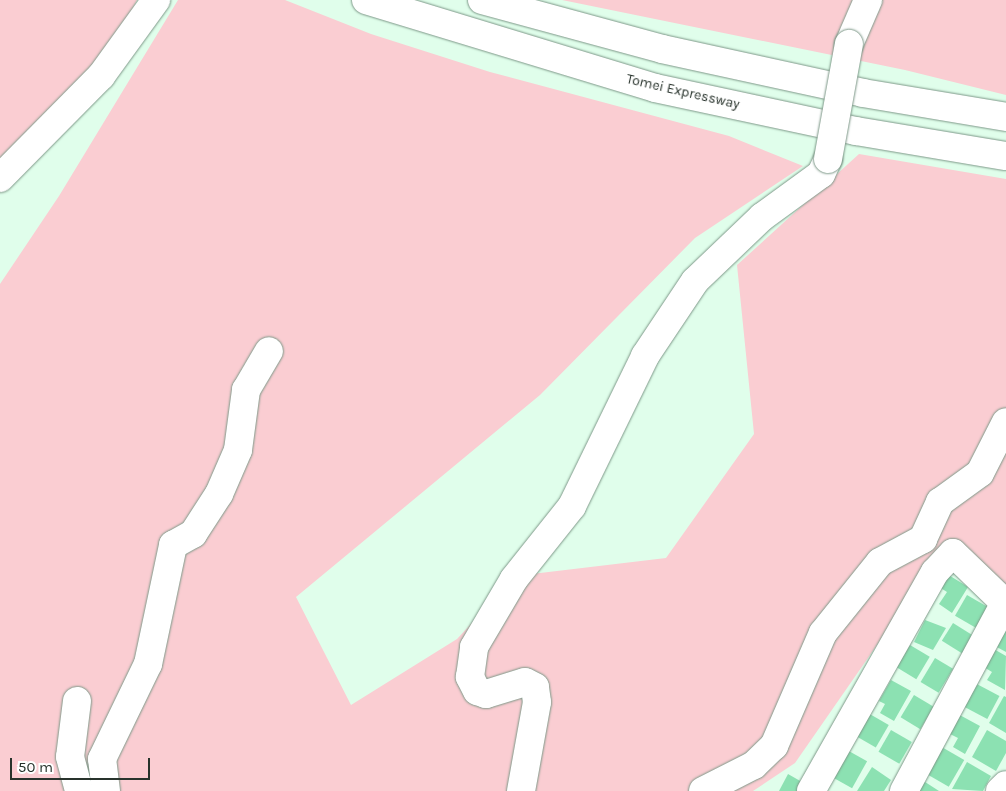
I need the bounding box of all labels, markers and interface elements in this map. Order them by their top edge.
street label: Tomei Expressway [625,71,741,113]
scale bar [12,748,152,780]
text: 50 m [18,758,53,776]

